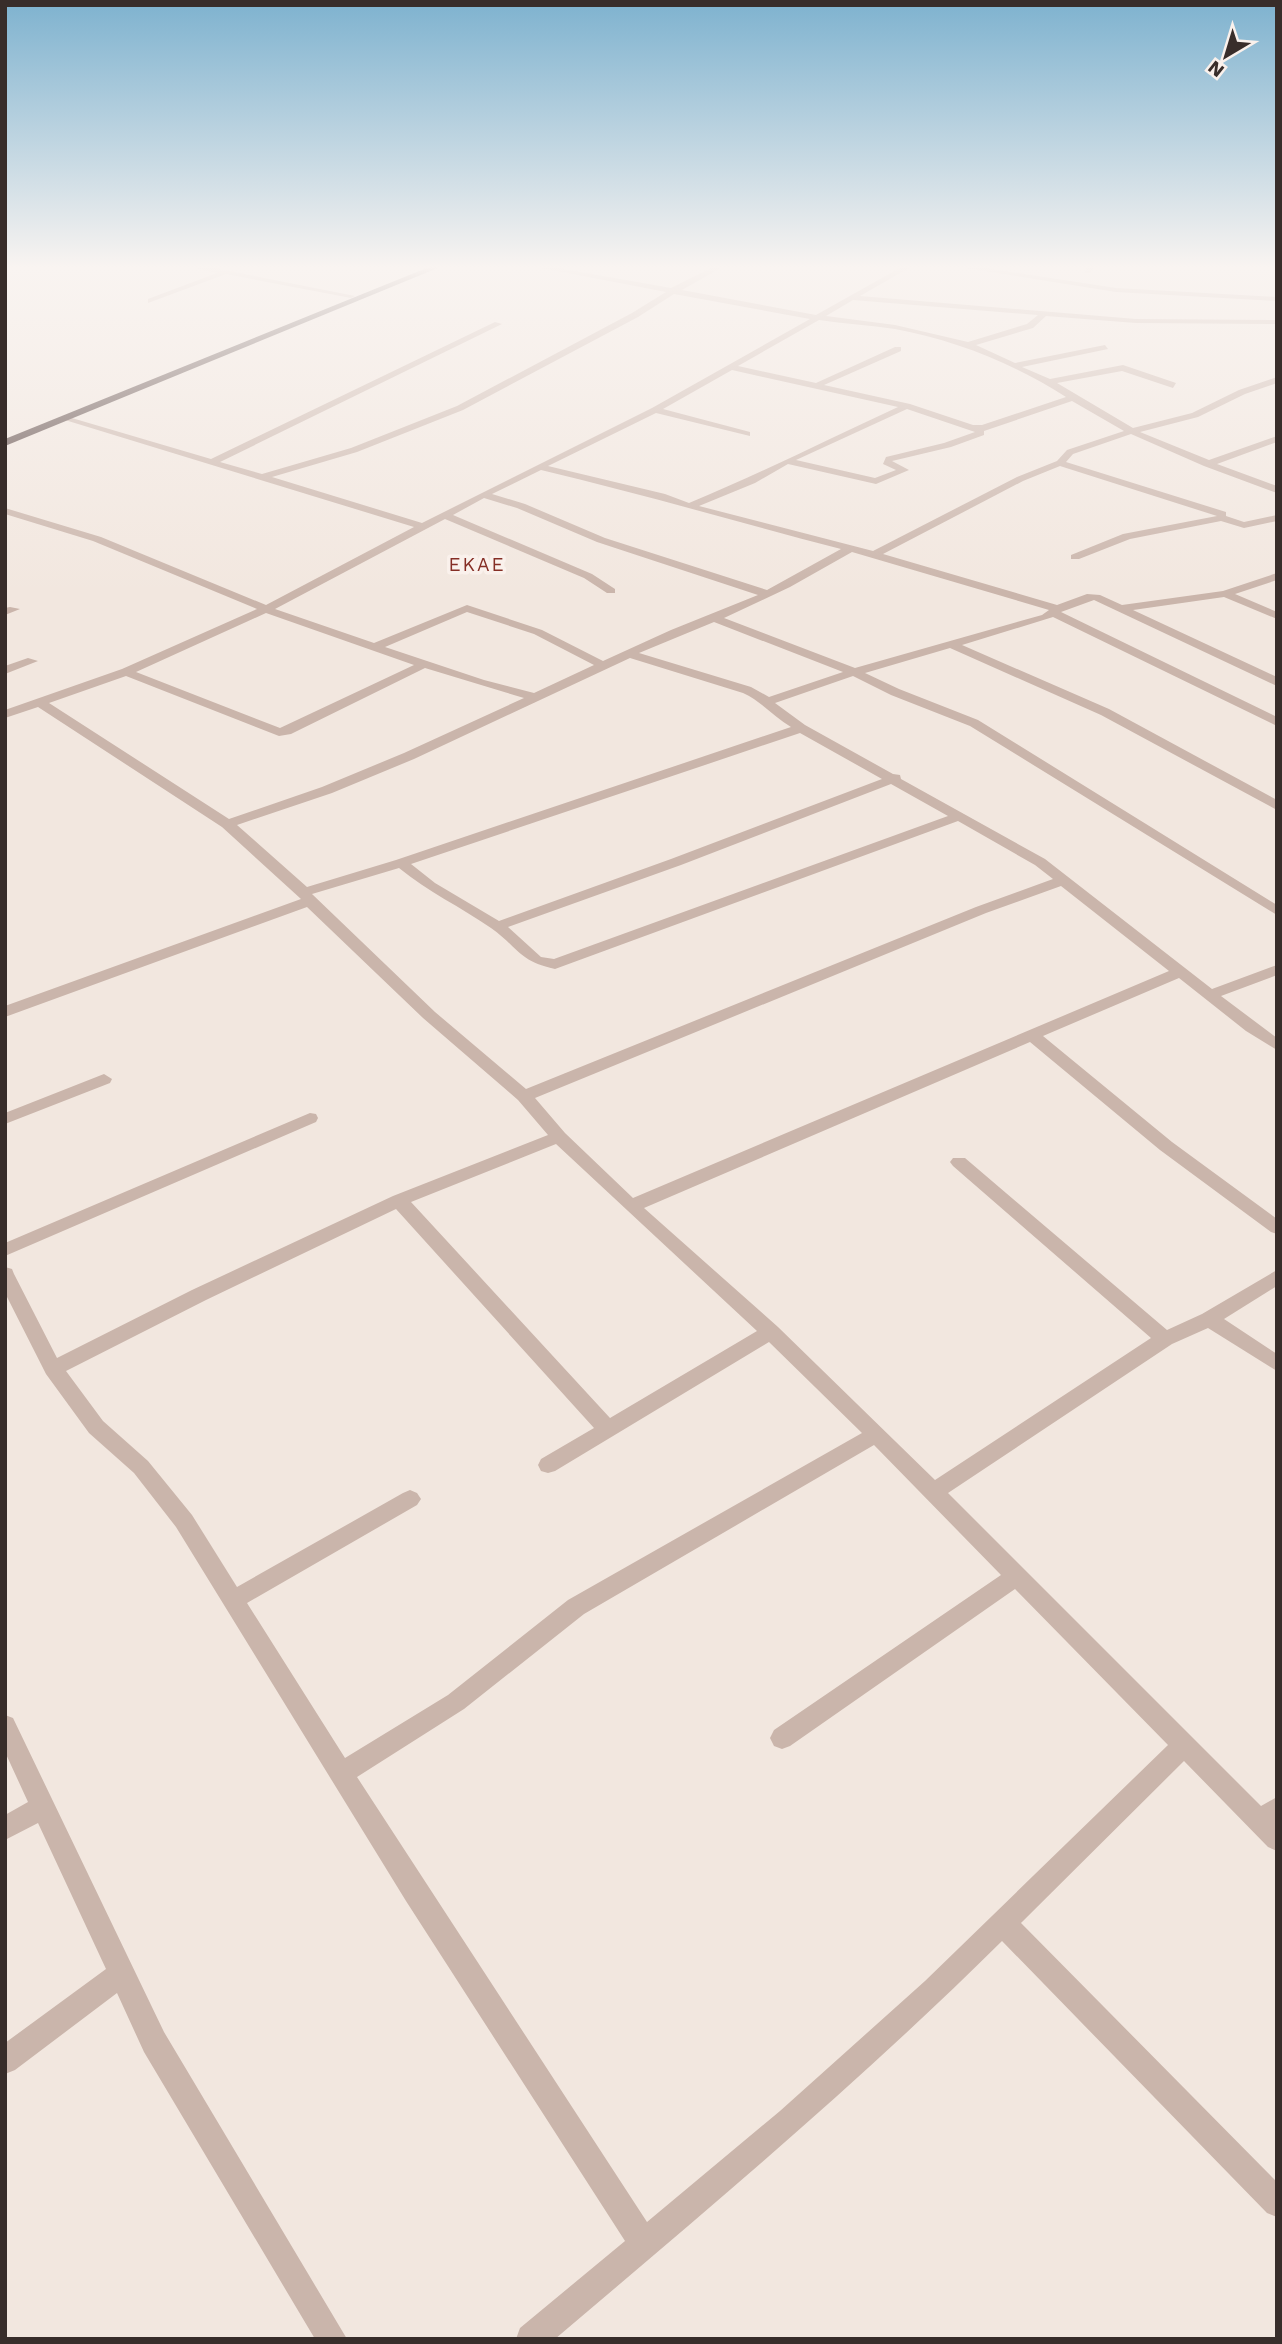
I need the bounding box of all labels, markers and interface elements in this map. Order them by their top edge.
north arrow [1191,21,1261,91]
text: N [1203,56,1228,82]
district label: EKAE [448,553,506,576]

